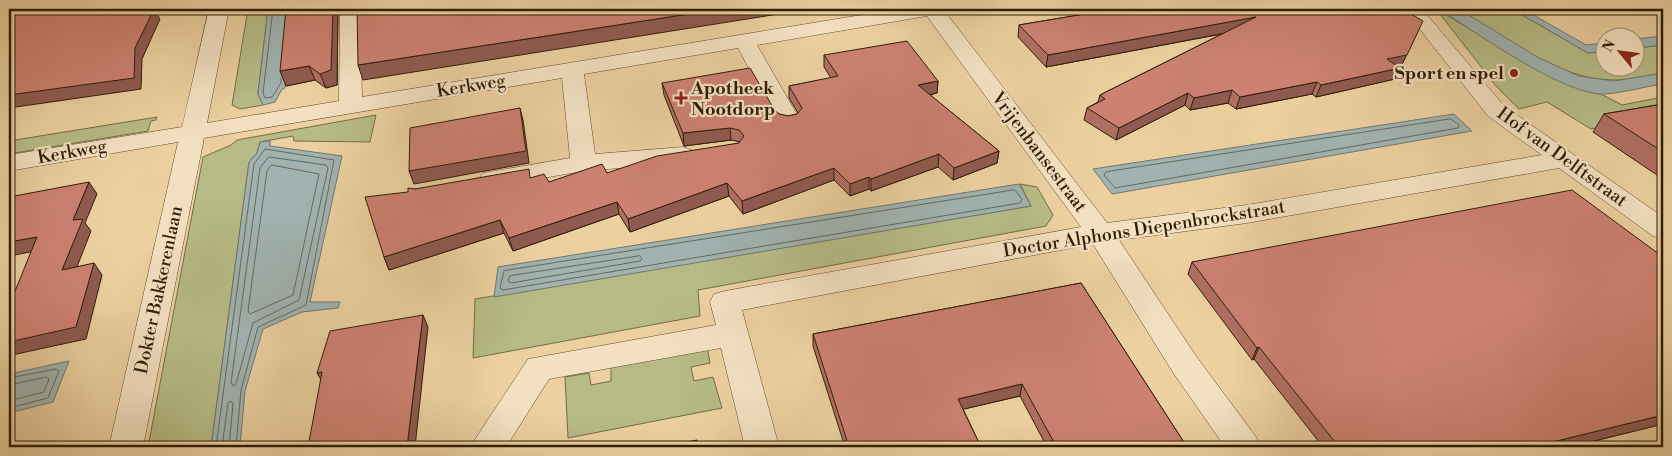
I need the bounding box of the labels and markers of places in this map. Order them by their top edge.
place label: Sport en spel [1395,62,1504,85]
marker: Sport en spel [1508,67,1520,79]
place label: Apotheek Nootdorp [690,77,775,121]
marker: Apotheek Nootdorp [675,92,687,104]

